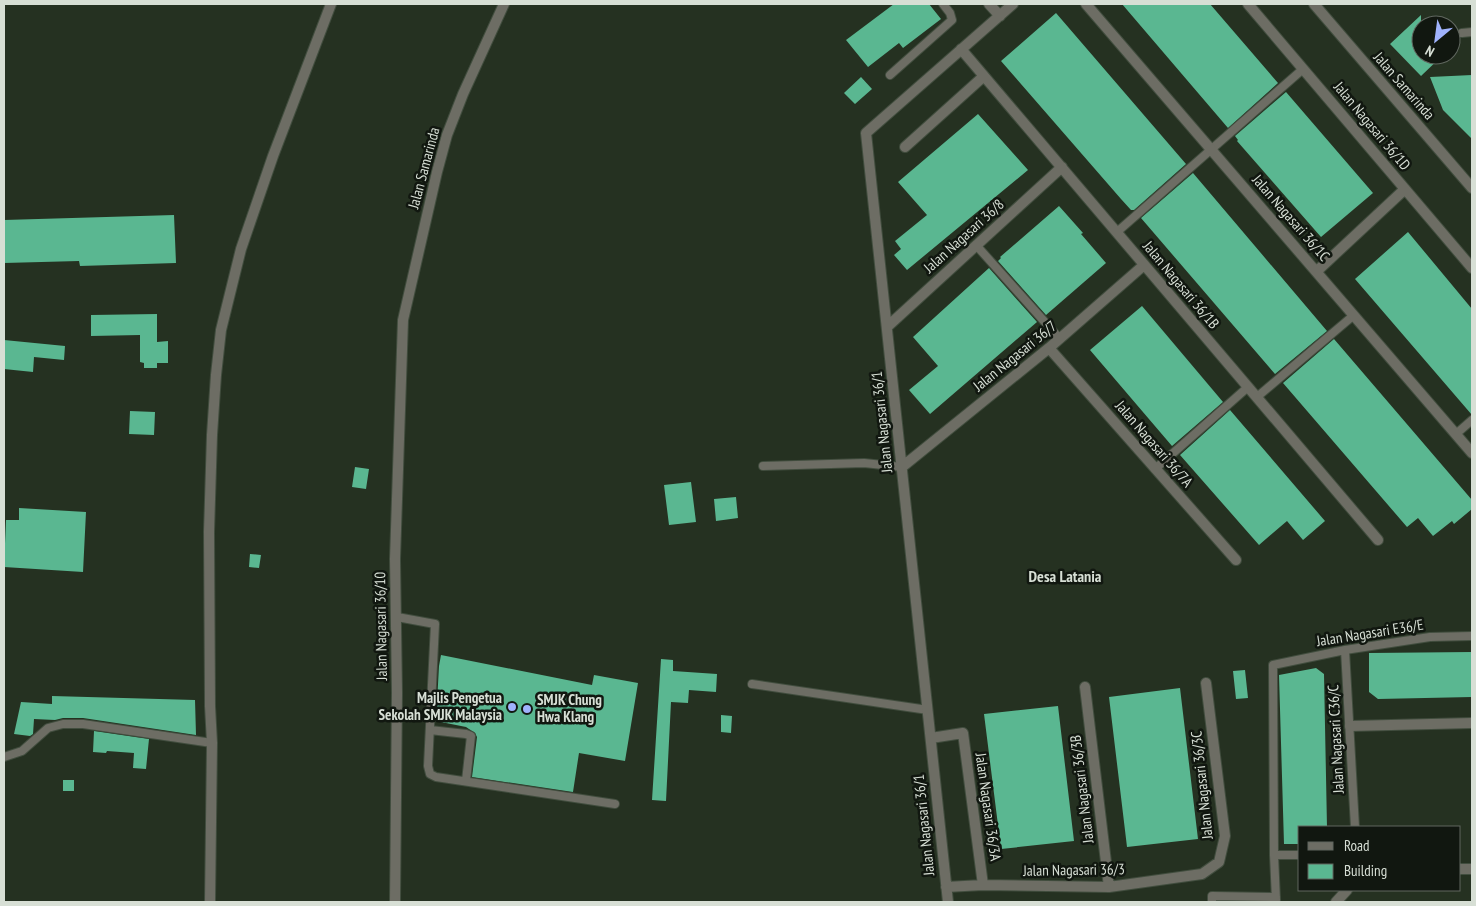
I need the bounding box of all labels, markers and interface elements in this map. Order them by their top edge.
north arrow [1411,15,1461,65]
text: N [1422,42,1437,61]
street label: Jalan Samarinda [1369,47,1439,123]
street label: Jalan Nagasari 36/1D [1329,77,1415,174]
street label: Jalan Samarinda [403,125,444,212]
street label: Jalan Nagasari 36/1C [1248,170,1334,265]
street label: Jalan Nagasari 36/8 [919,195,1008,277]
street label: Jalan Nagasari 36/1B [1139,236,1224,332]
street label: Jalan Nagasari 36/7 [968,316,1060,396]
street label: Jalan Nagasari 36/1 [867,370,896,475]
street label: Jalan Nagasari 36/7A [1111,396,1198,492]
district label: Desa Latania [1029,566,1102,586]
street label: Jalan Nagasari 36/10 [370,571,391,681]
street label: Jalan Nagasari E36/E [1314,615,1425,650]
street label: Jalan Nagasari C36/C [1323,684,1348,795]
place label: Majlis Pengetua Sekolah SMJK Malaysia [378,688,502,724]
place label: SMJK Chung Hwa Klang [537,690,602,726]
marker: Majlis Pengetua Sekolah SMJK Malaysia [506,701,518,713]
marker: SMJK Chung Hwa Klang [521,703,533,715]
street label: Jalan Nagasari 36/3C [1186,730,1217,841]
street label: Jalan Nagasari 36/3B [1065,734,1098,845]
street label: Jalan Nagasari 36/3A [971,751,1006,863]
street label: Jalan Nagasari 36/1 [909,773,938,878]
legend [1298,826,1461,891]
text: Road [1344,836,1370,855]
street label: Jalan Nagasari 36/3 [1022,859,1125,880]
text: Building [1344,861,1387,880]

